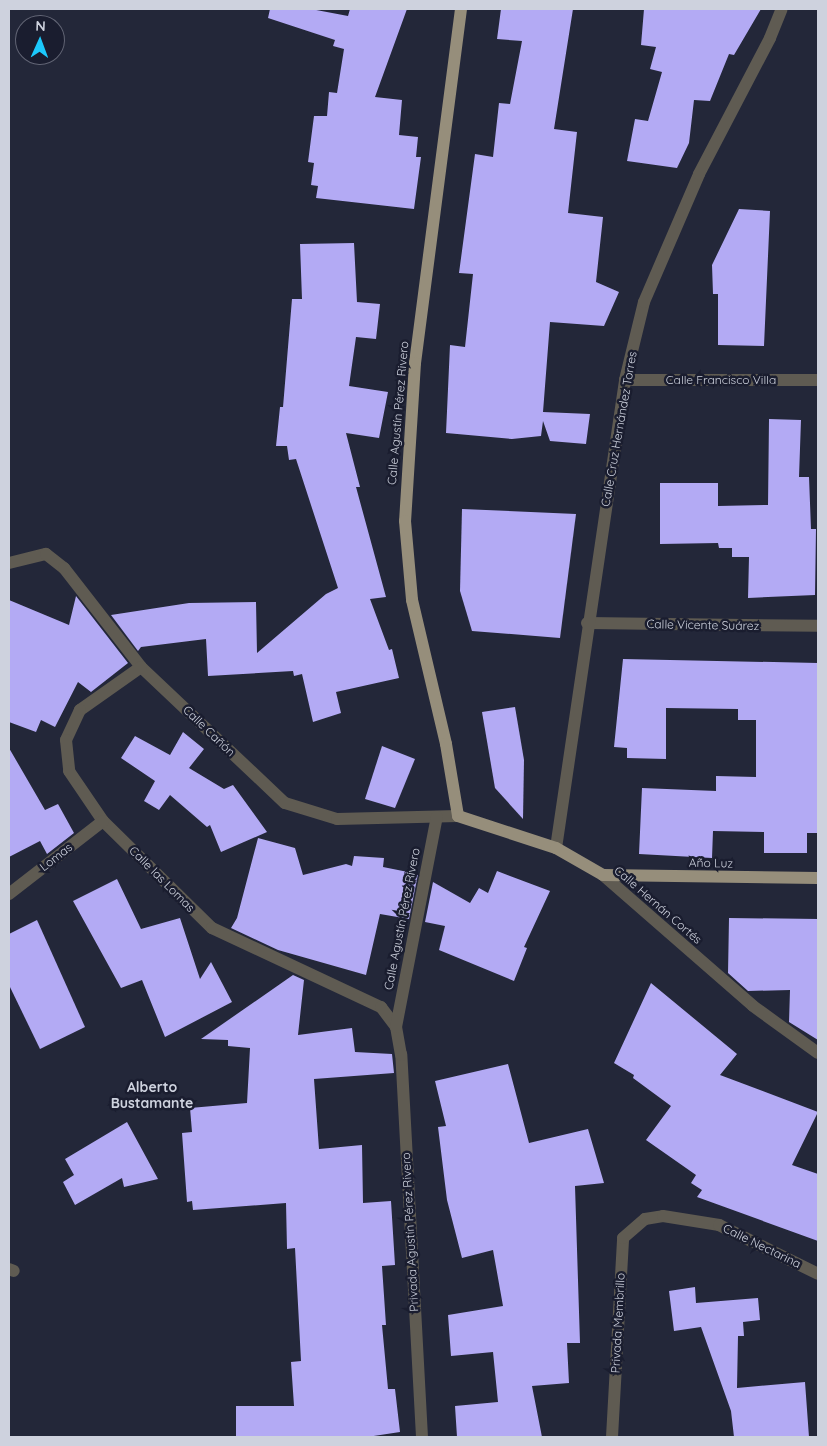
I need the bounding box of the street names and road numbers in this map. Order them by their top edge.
street label: Calle Agustín Pérez Rivero [385,341,411,485]
street label: Calle Cruz Hernández Torres [598,350,640,508]
street label: Calle Francisco Villa [666,373,776,387]
street label: Calle Vicente Suárez [646,617,760,633]
street label: Calle Cañón [180,703,238,759]
street label: Lomas [37,840,75,874]
street label: Calle las Lomas [126,843,198,915]
street label: Calle Agustín Pérez Rivero [381,847,423,991]
street label: Año Luz [689,855,733,871]
street label: Calle Hernán Cortés [611,863,705,947]
street label: Privada Agustín Pérez Rivero [399,1152,421,1312]
street label: Calle Nectarina [721,1221,803,1271]
street label: Privada Membrillo [608,1272,628,1374]

